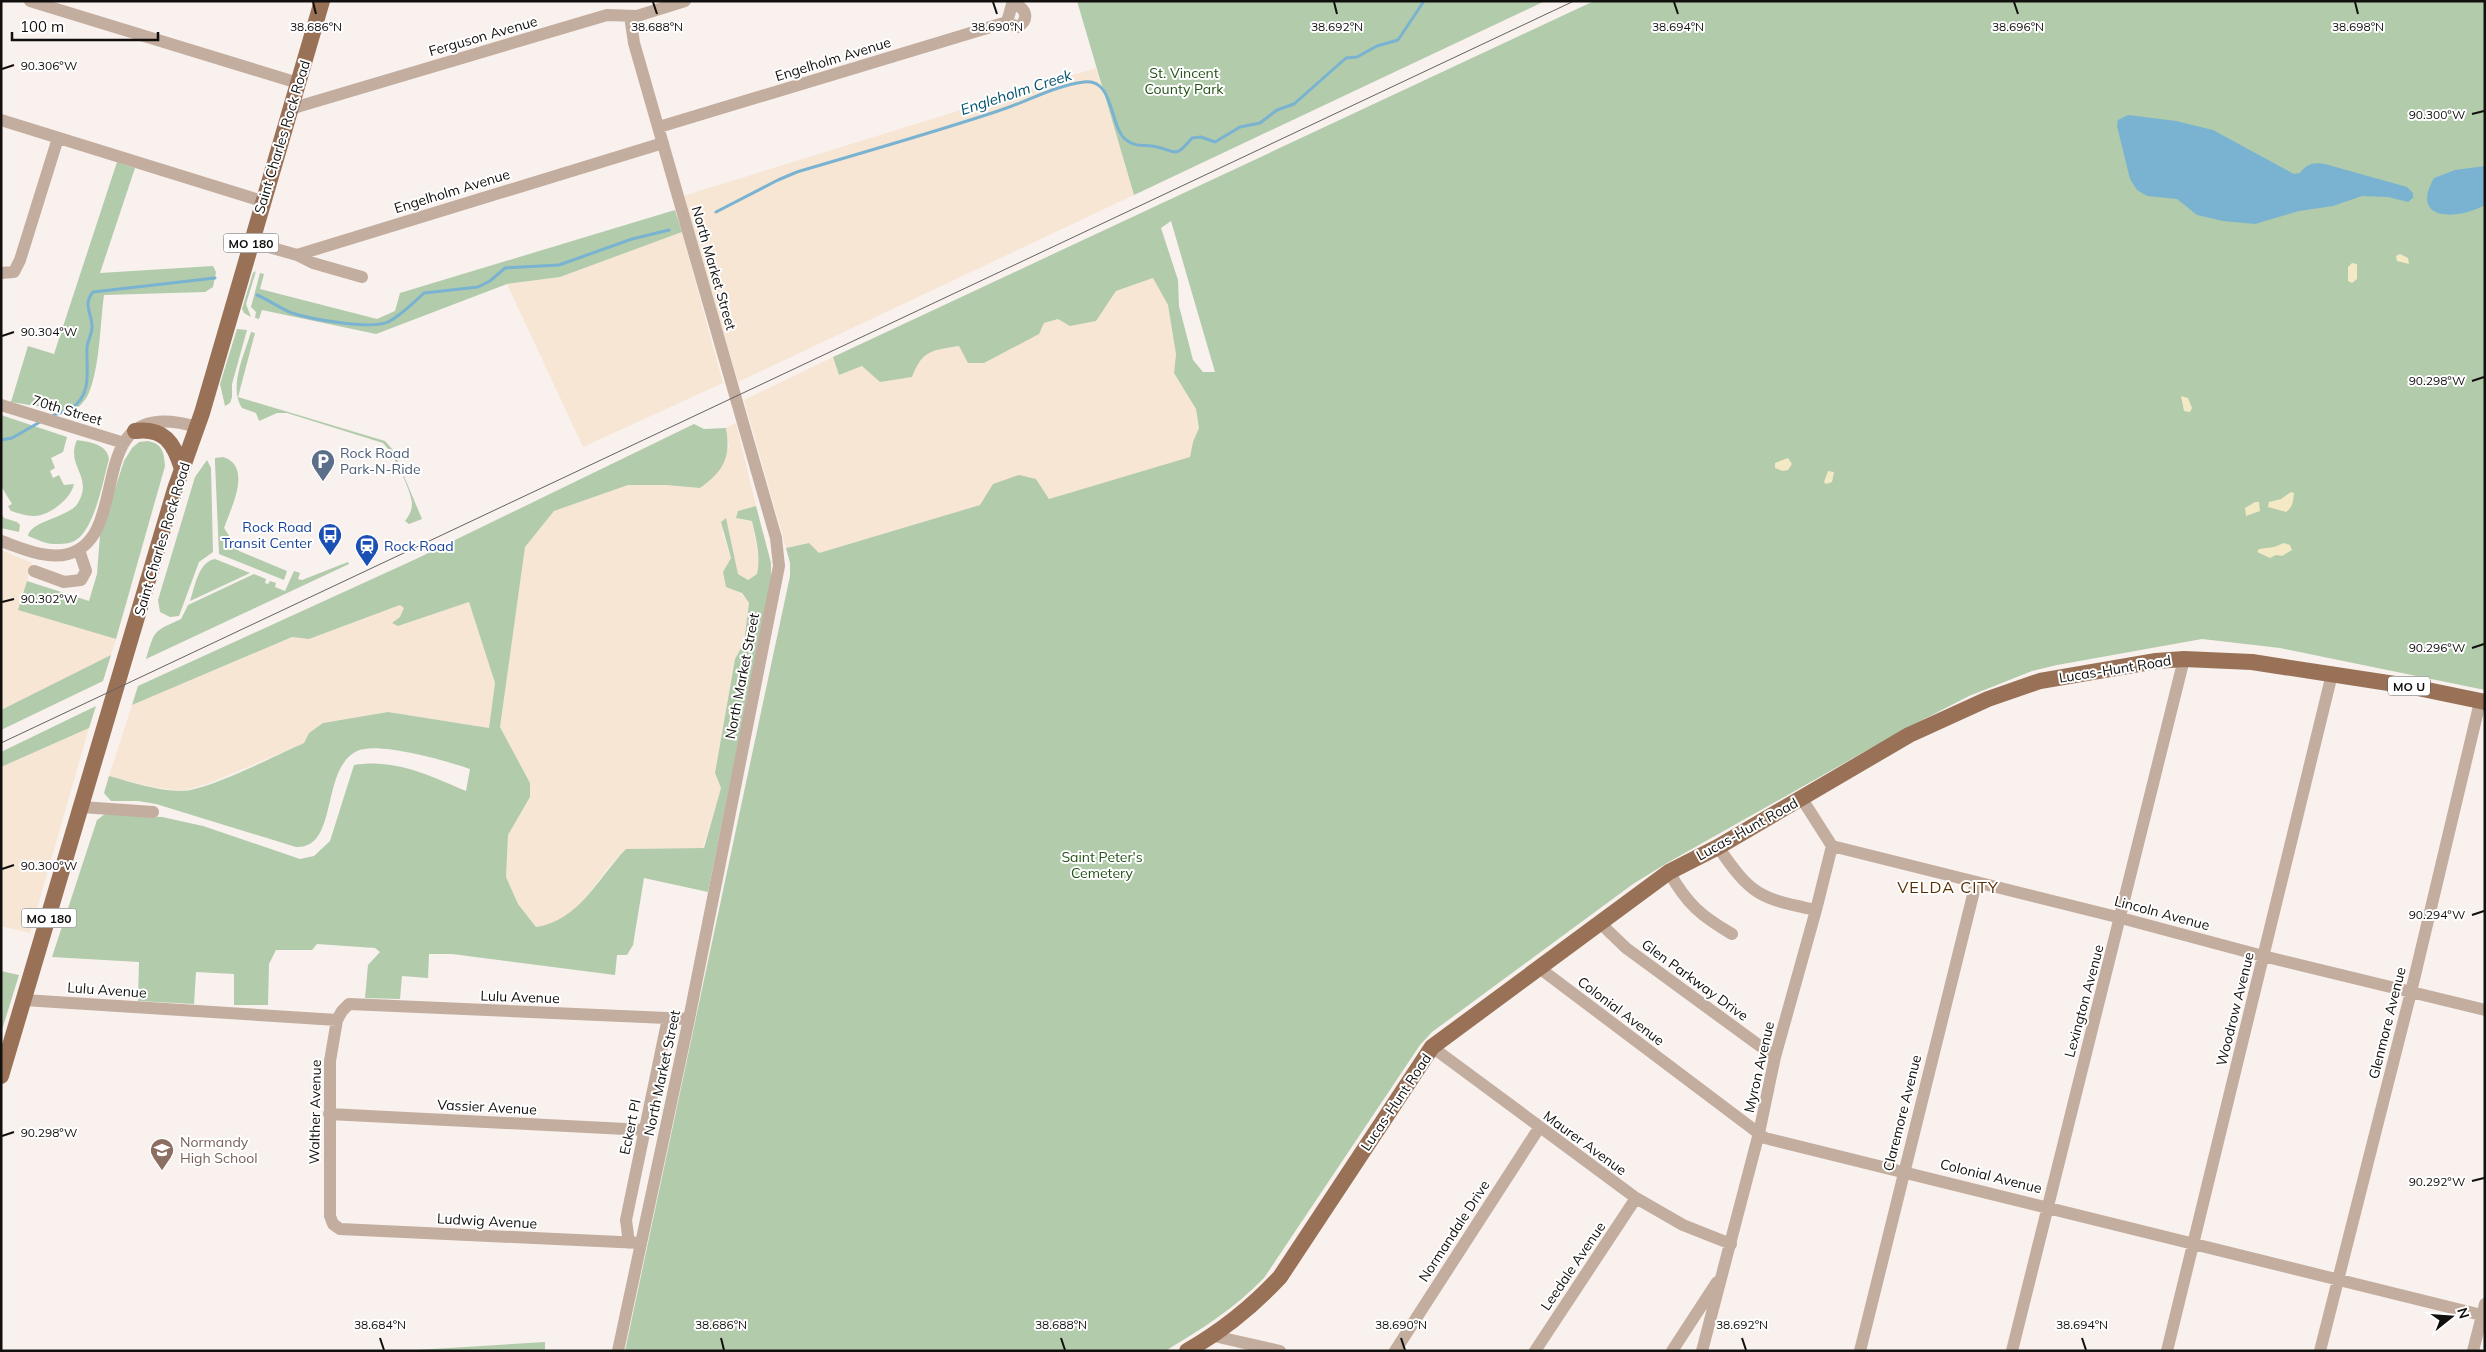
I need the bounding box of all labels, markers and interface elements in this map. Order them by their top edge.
scale bar [12,10,159,42]
street label: Ferguson Avenue [427,12,539,60]
text: 100 m [20,17,64,36]
text: 38.686°N [290,19,342,34]
text: 38.688°N [631,19,683,34]
text: 38.690°N [971,19,1023,34]
text: 38.692°N [1311,19,1363,34]
text: 38.694°N [1652,19,1704,34]
text: 38.696°N [1992,19,2044,34]
text: 38.698°N [2332,19,2384,34]
street label: Engelholm Avenue [773,33,893,85]
text: 90.306°W [21,58,77,73]
street label: Saint Charles Rock Road [250,58,314,216]
park label: St. Vincent County Park [1145,64,1224,98]
water label: Engleholm Creek [958,65,1075,119]
text: 90.300°W [2409,107,2465,122]
street label: Engelholm Avenue [392,165,512,217]
street label: North Market Street [688,204,740,332]
road number: MO 180 [224,234,278,252]
text: 90.304°W [21,324,77,339]
text: 90.298°W [2409,373,2465,388]
street label: 70th Street [30,391,104,429]
place label: Rock Road Park-N-Ride [340,444,421,478]
parking icon: Rock Road Park-N-Ride [310,448,336,482]
street label: Saint Charles Rock Road [130,460,194,618]
place label: Rock Road Transit Center [222,518,313,552]
bus stop icon: Rock Road Transit Center [317,522,343,556]
station icon: Rock Road [354,533,380,567]
place label: Rock Road [384,537,454,555]
text: 90.302°W [21,591,77,606]
street label: North Market Street [721,611,763,741]
text: 90.296°W [2409,640,2465,655]
street label: Lucas-Hunt Road [2057,651,2173,687]
road number: MO U [2388,676,2430,696]
street label: Lucas-Hunt Road [1693,794,1801,864]
park label: Saint Peter's Cemetery [1061,848,1143,882]
text: 90.300°W [21,858,77,873]
district label: VELDA CITY [1897,877,1999,897]
street label: Lincoln Avenue [2112,892,2212,934]
text: 90.294°W [2409,907,2465,922]
road number: MO 180 [22,908,76,928]
street label: Glen Parkway Drive [1638,935,1752,1025]
street label: Lexington Avenue [2060,943,2108,1059]
street label: Woodrow Avenue [2212,950,2258,1068]
street label: Glenmore Avenue [2364,965,2410,1081]
street label: Colonial Avenue [1574,972,1668,1050]
street label: Lulu Avenue [67,978,147,1002]
street label: Lulu Avenue [480,987,560,1007]
street label: North Market Street [640,1008,684,1138]
street label: Myron Avenue [1740,1020,1778,1114]
street label: Lucas-Hunt Road [1357,1050,1435,1154]
street label: Claremore Avenue [1879,1053,1925,1173]
street label: Walther Avenue [305,1059,325,1165]
street label: Vassier Avenue [437,1095,537,1119]
street label: Eckert Pl [615,1098,645,1156]
street label: Maurer Avenue [1540,1107,1630,1179]
text: 90.298°W [21,1125,77,1140]
place label: Normandy High School [180,1133,258,1167]
school or university icon: Normandy High School [149,1137,175,1171]
street label: Colonial Avenue [1938,1155,2044,1197]
text: 90.292°W [2409,1174,2465,1189]
street label: Normandale Drive [1414,1177,1494,1285]
street label: Ludwig Avenue [436,1209,538,1233]
street label: Leedale Avenue [1537,1218,1609,1314]
north arrow [2426,1292,2476,1342]
text: N [2453,1306,2474,1321]
text: 38.684°N [354,1317,406,1332]
text: 38.686°N [695,1317,747,1332]
text: 38.688°N [1035,1317,1087,1332]
text: 38.690°N [1375,1317,1427,1332]
text: 38.692°N [1716,1317,1768,1332]
text: 38.694°N [2056,1317,2108,1332]

